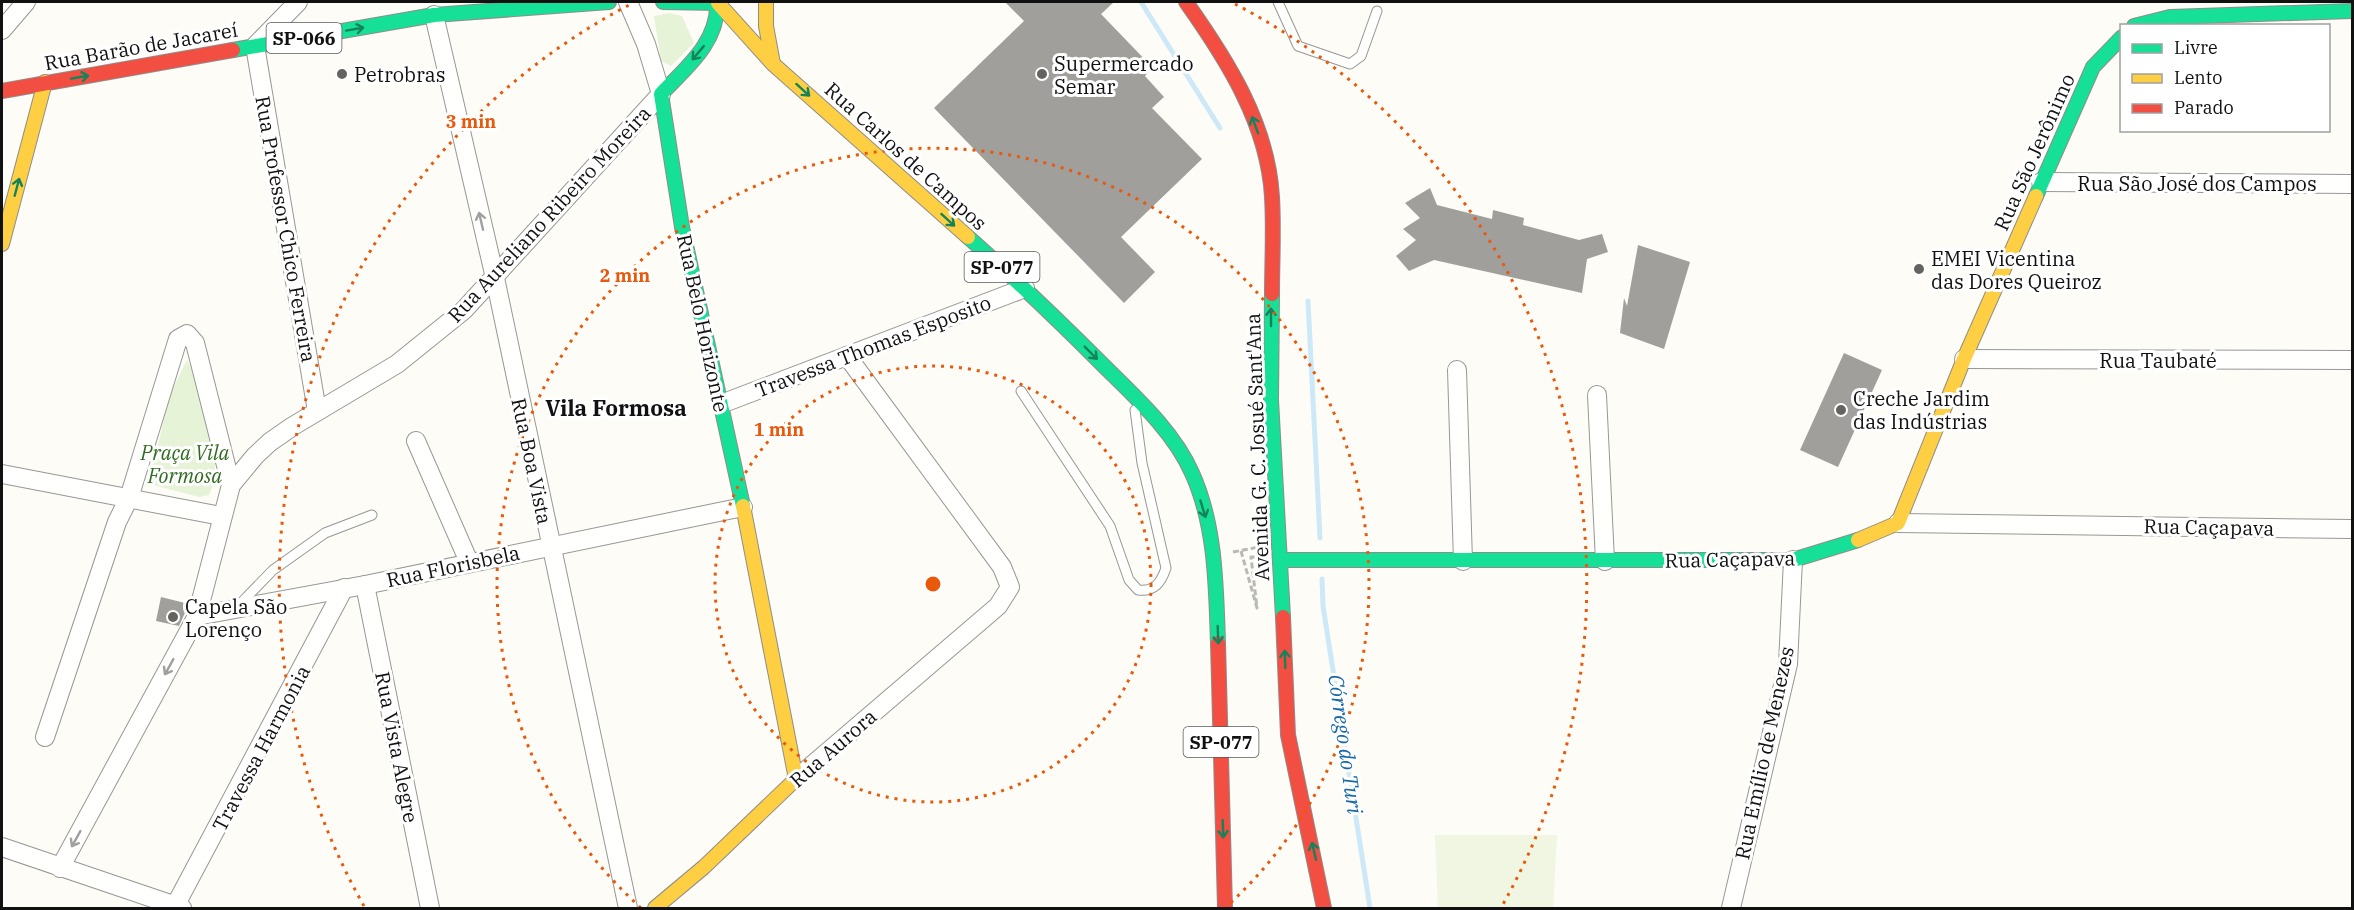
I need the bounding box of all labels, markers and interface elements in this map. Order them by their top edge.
street label: Rua Barão de Jacareí [42,16,240,76]
road number: SP-066 [266,23,342,53]
one-way arrow [344,23,364,34]
legend [2120,24,2330,132]
text: Livre [2174,36,2218,59]
one-way arrow [691,45,705,60]
place label: Supermercado Semar [1054,50,1193,100]
place label: Petrobras [354,61,446,88]
text: Lento [2174,66,2222,89]
marker: Petrobras [335,67,349,81]
marker: Supermercado Semar [1035,67,1049,81]
street label: Rua São Jerônimo [1987,69,2081,235]
one-way arrow [69,71,89,82]
street label: Rua Carlos de Campos [819,76,993,236]
one-way arrow [795,83,810,97]
street label: Rua Professor Chico Ferreira [249,94,323,364]
text: Parado [2174,96,2234,119]
street label: Rua Aureliano Ribeiro Moreira [441,100,657,328]
text: 3 min [446,110,496,133]
one-way arrow [1248,116,1259,135]
street label: Rua São José dos Campos [2077,170,2317,197]
one-way arrow [11,178,23,197]
one-way arrow [475,211,487,230]
one-way arrow [941,213,956,227]
street label: Rua Belo Horizonte [671,232,735,414]
place label: EMEI Vicentina das Dores Queiroz [1931,245,2102,295]
road number: SP-077 [964,252,1040,282]
marker: EMEI Vicentina das Dores Queiroz [1912,262,1926,276]
text: 2 min [600,264,650,287]
street label: Travessa Thomas Esposito [751,289,995,403]
one-way arrow [1265,308,1277,328]
street label: Avenida G. C. Josué Sant'Ana [1239,312,1275,581]
one-way arrow [1083,346,1098,361]
street label: Rua Taubaté [2099,347,2217,374]
place label: Creche Jardim das Indústrias [1853,385,1990,435]
district label: Vila Formosa [545,393,687,422]
street label: Rua Boa Vista [505,395,559,527]
marker: Creche Jardim das Indústrias [1834,403,1848,417]
text: 1 min [754,418,804,441]
park label: Praça Vila Formosa [139,439,230,489]
one-way arrow [1198,499,1209,518]
street label: Rua Caçapava [2143,512,2275,542]
street label: Rua Florisbela [384,539,522,593]
street label: Rua Caçapava [1664,544,1796,574]
centre of rings [923,574,943,594]
place label: Capela São Lorenço [185,593,287,643]
marker: Capela São Lorenço [166,610,180,624]
one-way arrow [1212,624,1224,644]
street label: Rua Emílio de Menezes [1728,644,1800,862]
one-way arrow [1279,649,1290,669]
one-way arrow [163,658,174,676]
street label: Travessa Harmonia [206,660,316,836]
street label: Rua Vista Alegre [369,669,425,825]
water label: Córrego do Turi [1322,672,1370,816]
street label: Rua Aurora [784,703,882,793]
road number: SP-077 [1184,727,1258,757]
one-way arrow [1218,819,1229,839]
one-way arrow [70,829,81,847]
one-way arrow [1307,842,1319,861]

